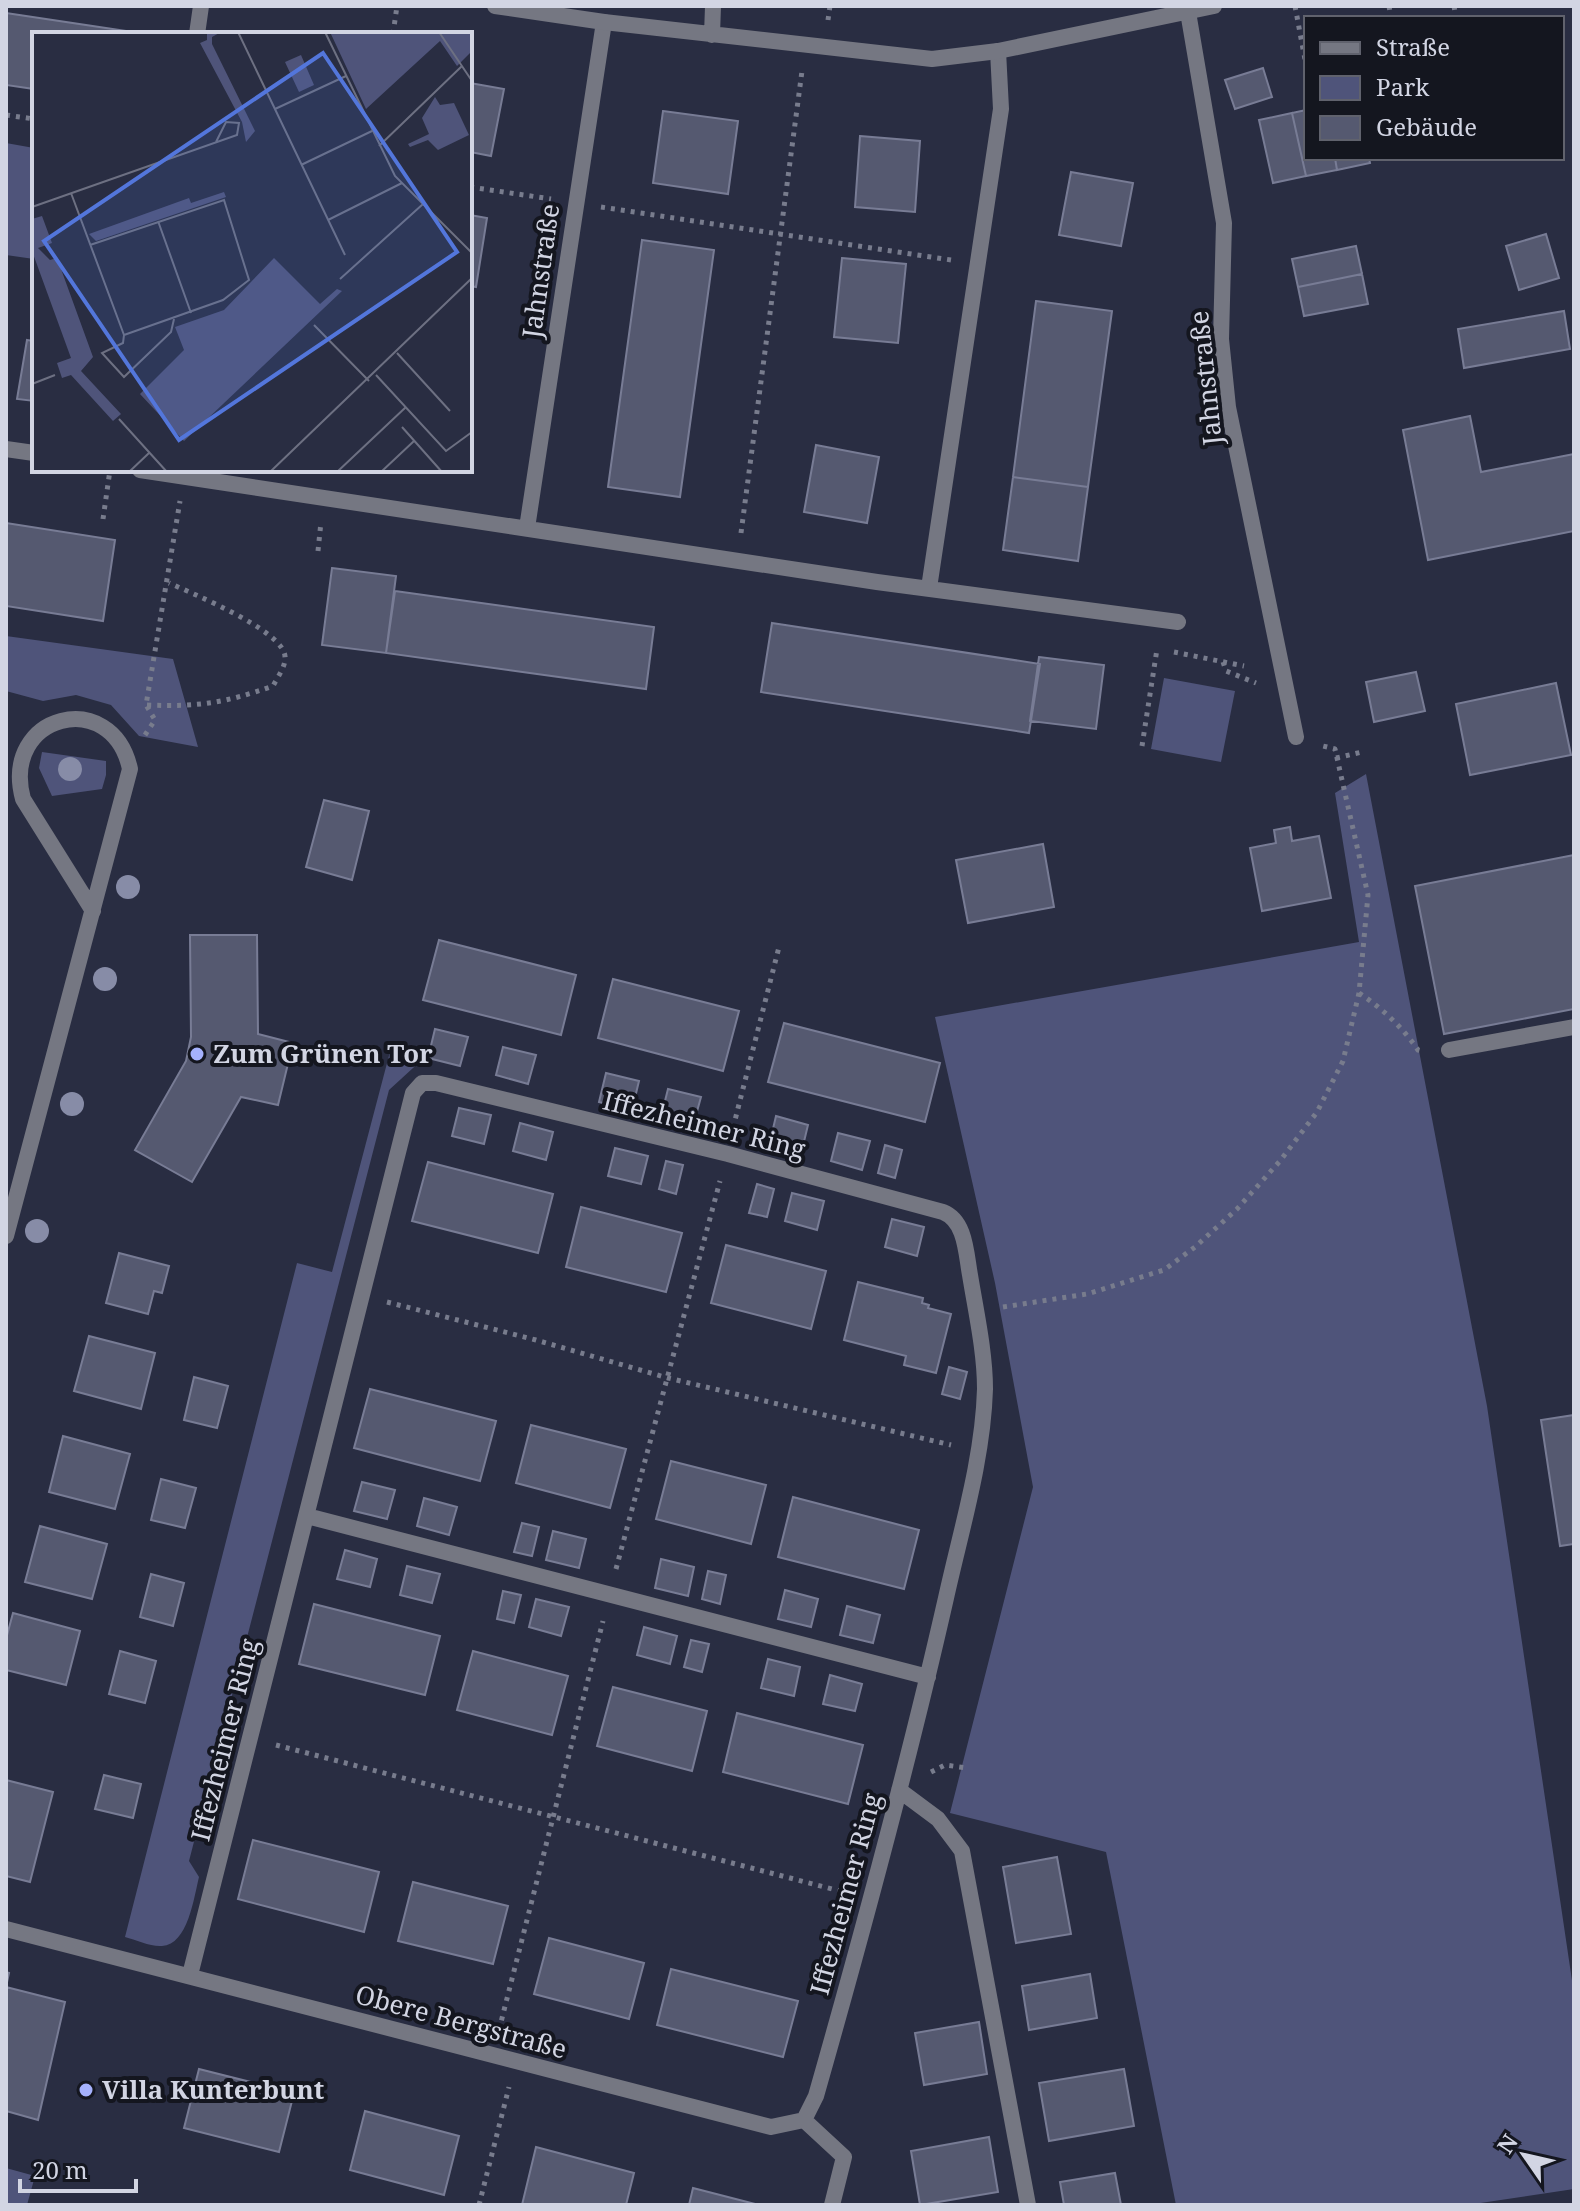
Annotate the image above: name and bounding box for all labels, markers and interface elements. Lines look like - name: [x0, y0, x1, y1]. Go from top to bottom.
- legend: [1304, 16, 1564, 160]
- text: Straße: [1376, 30, 1450, 63]
- inset map: [32, 32, 472, 472]
- text: Park: [1376, 70, 1430, 103]
- text: Gebäude: [1376, 110, 1477, 143]
- street label: Jahnstraße: [513, 201, 567, 341]
- street label: Jahnstraße: [1180, 309, 1230, 448]
- place label: Zum Grünen Tor: [213, 1035, 433, 1071]
- marker: Zum Grünen Tor: [188, 1045, 206, 1063]
- street label: Iffezheimer Ring: [599, 1081, 809, 1167]
- street label: Iffezheimer Ring: [181, 1635, 267, 1845]
- street label: Iffezheimer Ring: [801, 1789, 889, 1999]
- street label: Obere Bergstraße: [352, 1976, 571, 2067]
- place label: Villa Kunterbunt: [102, 2071, 325, 2107]
- marker: Villa Kunterbunt: [77, 2081, 95, 2099]
- north arrow: [1484, 2115, 1564, 2195]
- text: N: [1489, 2128, 1524, 2159]
- scale bar: [20, 2143, 136, 2193]
- text: 20 m: [32, 2153, 88, 2186]

